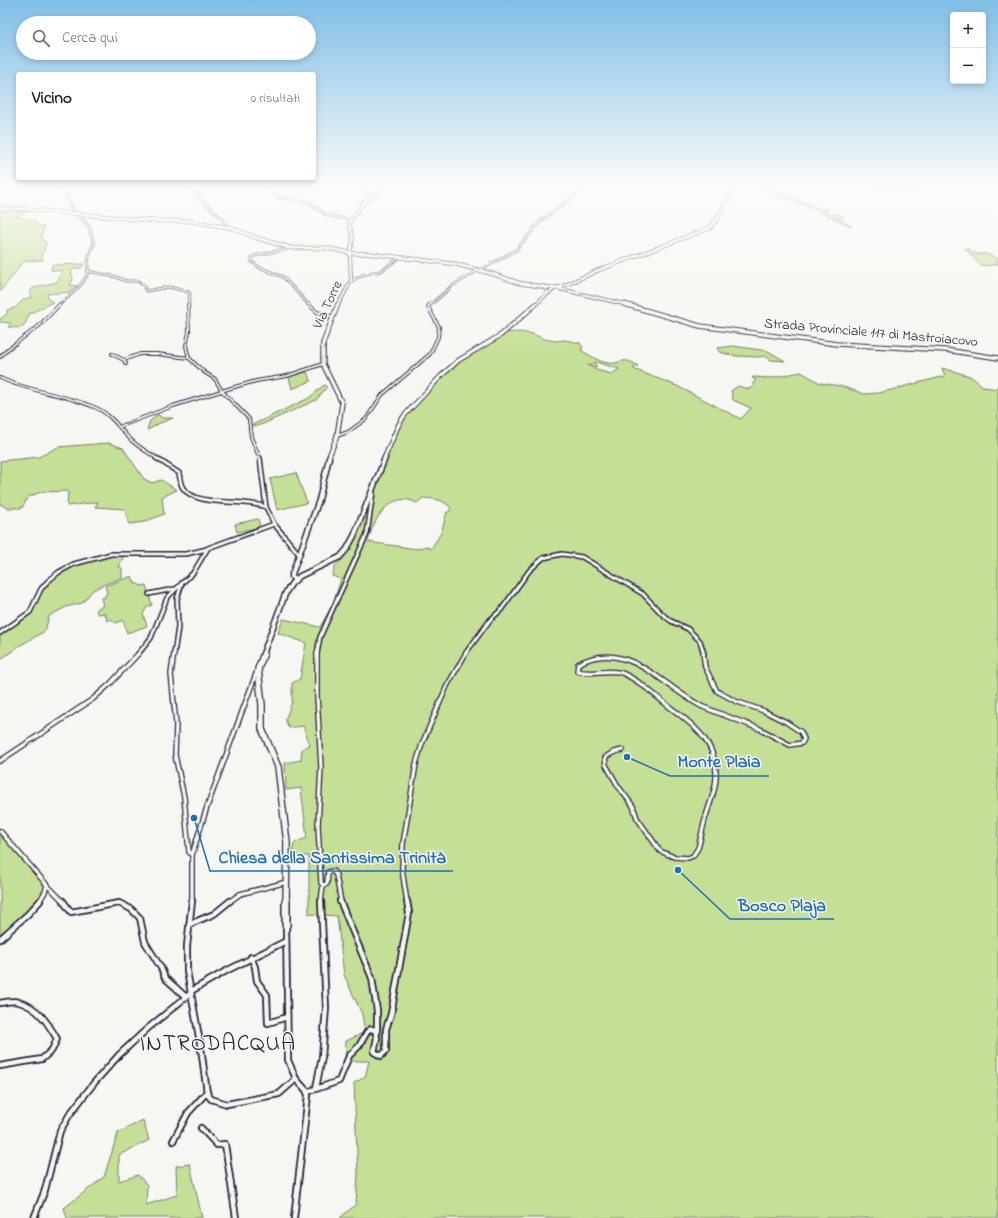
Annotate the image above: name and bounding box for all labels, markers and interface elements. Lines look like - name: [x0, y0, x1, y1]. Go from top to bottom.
- map controls: [950, 12, 986, 84]
- button: +: [950, 12, 986, 48]
- search box: [16, 16, 316, 60]
- icon: search: [30, 27, 52, 49]
- text: Cerca qui: [62, 27, 118, 49]
- button: −: [950, 48, 986, 84]
- text: Vicino: [32, 86, 72, 111]
- text: 0 risultati: [250, 89, 300, 108]
- street label: Via Torre: [307, 277, 349, 333]
- street label: Strada Provinciale 117 di Mastroiacovo: [763, 313, 979, 353]
- callout: Monte Plaia: [670, 746, 769, 776]
- text: Monte Plaia: [678, 750, 761, 776]
- callout: Chiesa della Santissima Trinità: [210, 841, 453, 871]
- text: Chiesa della Santissima Trinità: [218, 846, 446, 872]
- callout: Bosco Plaja: [730, 889, 834, 919]
- text: Bosco Plaja: [737, 894, 826, 920]
- district label: INTRODACQUA: [140, 1028, 296, 1061]

